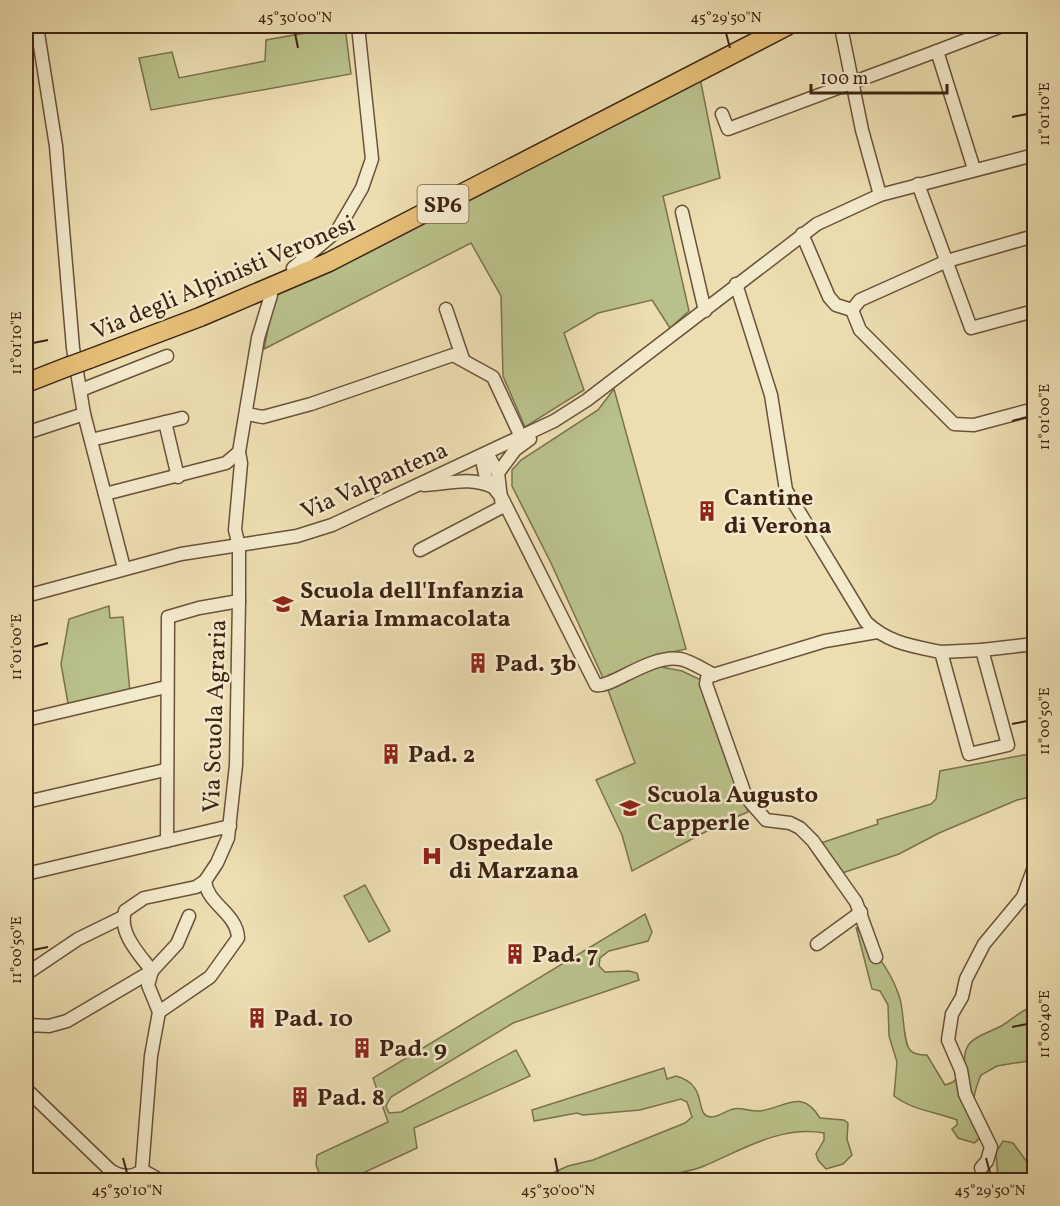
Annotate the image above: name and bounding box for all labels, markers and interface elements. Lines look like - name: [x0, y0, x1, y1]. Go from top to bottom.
- text: 45°30'00"N: [258, 8, 332, 29]
- text: 45°29'50"N: [690, 8, 762, 29]
- scale bar: [811, 57, 948, 95]
- text: 100 m: [820, 67, 869, 92]
- text: 11°01'10"E: [1035, 82, 1056, 146]
- road number: SP6: [418, 185, 468, 223]
- street label: Via degli Alpinisti Veronesi: [87, 208, 361, 350]
- text: 11°01'10"E: [7, 311, 28, 375]
- text: 11°01'00"E: [1035, 384, 1056, 450]
- street label: Via Valpantena: [296, 434, 454, 529]
- place label: Cantine di Verona: [724, 482, 832, 544]
- building icon: Cantine di Verona: [695, 499, 719, 523]
- place label: Scuola dell'Infanzia Maria Immacolata: [300, 575, 524, 637]
- school or university icon: Scuola dell'Infanzia Maria Immacolata: [271, 592, 295, 616]
- text: 11°01'00"E: [7, 614, 28, 680]
- street label: Via Scuola Agraria: [196, 619, 236, 813]
- place label: Pad. 3b: [495, 648, 576, 682]
- building icon: Pad. 3b: [466, 651, 490, 675]
- text: 11°00'50"E: [1035, 687, 1056, 755]
- place label: Pad. 2: [408, 739, 475, 773]
- building icon: Pad. 2: [379, 742, 403, 766]
- place label: Scuola Augusto Capperle: [647, 779, 818, 841]
- school or university icon: Scuola Augusto Capperle: [618, 796, 642, 820]
- place label: Ospedale di Marzana: [449, 827, 579, 889]
- hospital icon: Ospedale di Marzana: [420, 844, 444, 868]
- text: 11°00'50"E: [7, 916, 28, 984]
- place label: Pad. 7: [532, 939, 598, 973]
- building icon: Pad. 7: [503, 942, 527, 966]
- text: 11°00'40"E: [1035, 990, 1056, 1058]
- place label: Pad. 10: [274, 1003, 353, 1037]
- building icon: Pad. 10: [245, 1006, 269, 1030]
- place label: Pad. 9: [379, 1033, 447, 1067]
- building icon: Pad. 9: [350, 1036, 374, 1060]
- place label: Pad. 8: [317, 1082, 385, 1116]
- building icon: Pad. 8: [288, 1085, 312, 1109]
- text: 45°30'10"N: [91, 1181, 163, 1202]
- text: 45°30'00"N: [521, 1181, 595, 1202]
- text: 45°29'50"N: [954, 1181, 1026, 1202]

